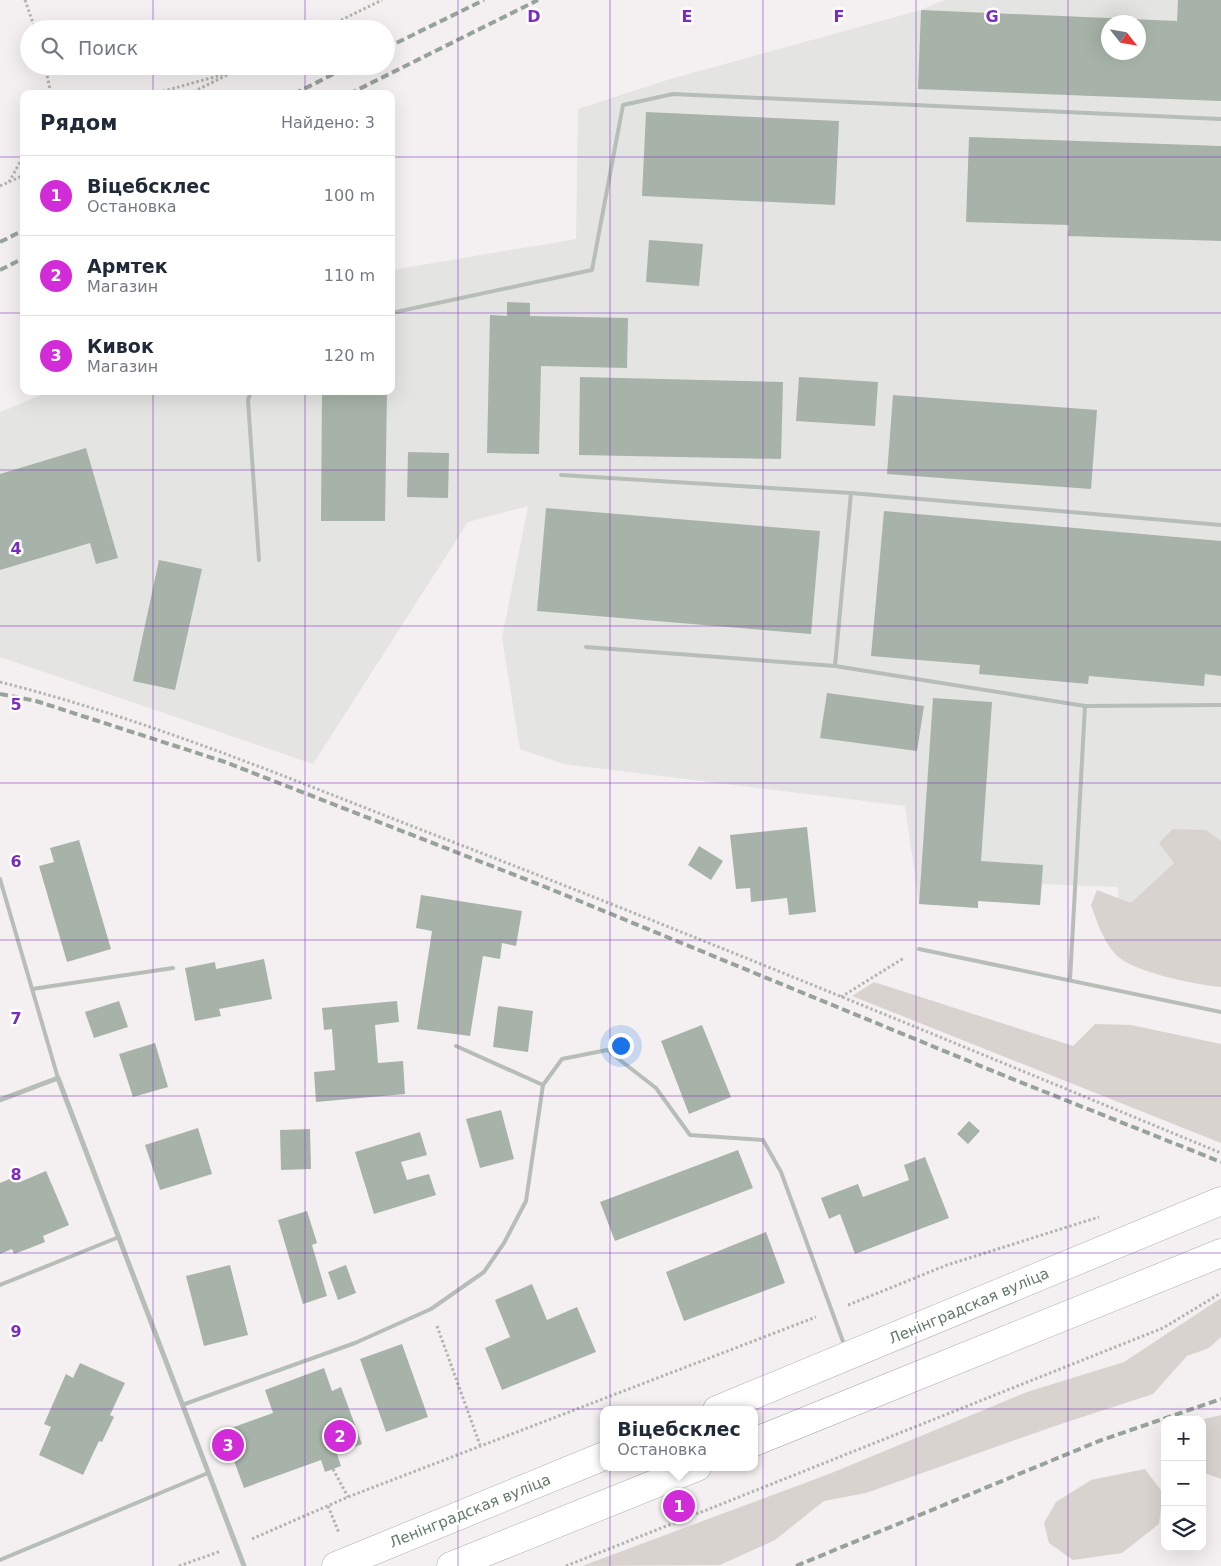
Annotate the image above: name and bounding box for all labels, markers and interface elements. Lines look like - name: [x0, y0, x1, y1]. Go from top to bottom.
- text: D: [527, 7, 541, 26]
- text: E: [682, 7, 692, 26]
- text: F: [834, 7, 844, 26]
- text: G: [985, 7, 999, 26]
- north arrow: [1101, 15, 1146, 60]
- search box: [20, 20, 395, 75]
- icon: search: [38, 34, 66, 62]
- text: Поиск: [78, 37, 138, 59]
- text: Рядом: [40, 111, 117, 135]
- text: Найдено: 3: [281, 113, 375, 132]
- text: Віцебсклес: [87, 175, 210, 197]
- text: 1: [50, 186, 62, 205]
- text: 100 m: [324, 186, 375, 205]
- text: Остановка: [87, 197, 177, 216]
- text: Армтек: [87, 255, 168, 277]
- text: 2: [50, 266, 62, 285]
- text: 110 m: [324, 266, 375, 285]
- text: Магазин: [87, 277, 158, 296]
- text: Кивок: [87, 335, 154, 357]
- text: 3: [50, 346, 62, 365]
- text: 120 m: [324, 346, 375, 365]
- text: Магазин: [87, 357, 158, 376]
- text: 4: [10, 539, 22, 558]
- text: 5: [10, 695, 22, 714]
- text: 6: [10, 852, 22, 871]
- text: 7: [10, 1009, 22, 1028]
- your location: [608, 1033, 634, 1059]
- text: 8: [10, 1165, 22, 1184]
- street label: Ленінградская вуліца: [886, 1264, 1052, 1348]
- text: 9: [10, 1322, 22, 1341]
- popup: [600, 1406, 758, 1471]
- map controls: [1161, 1416, 1206, 1551]
- button: +: [1161, 1416, 1206, 1461]
- pin: 2: [324, 1417, 356, 1455]
- text: Віцебсклес: [617, 1418, 741, 1440]
- pin: 3: [212, 1426, 244, 1464]
- text: Остановка: [617, 1440, 707, 1459]
- button: −: [1161, 1461, 1206, 1506]
- street label: Ленінградская вуліца: [387, 1470, 553, 1552]
- pin: 1: [663, 1487, 695, 1525]
- button: layers: [1161, 1506, 1206, 1551]

